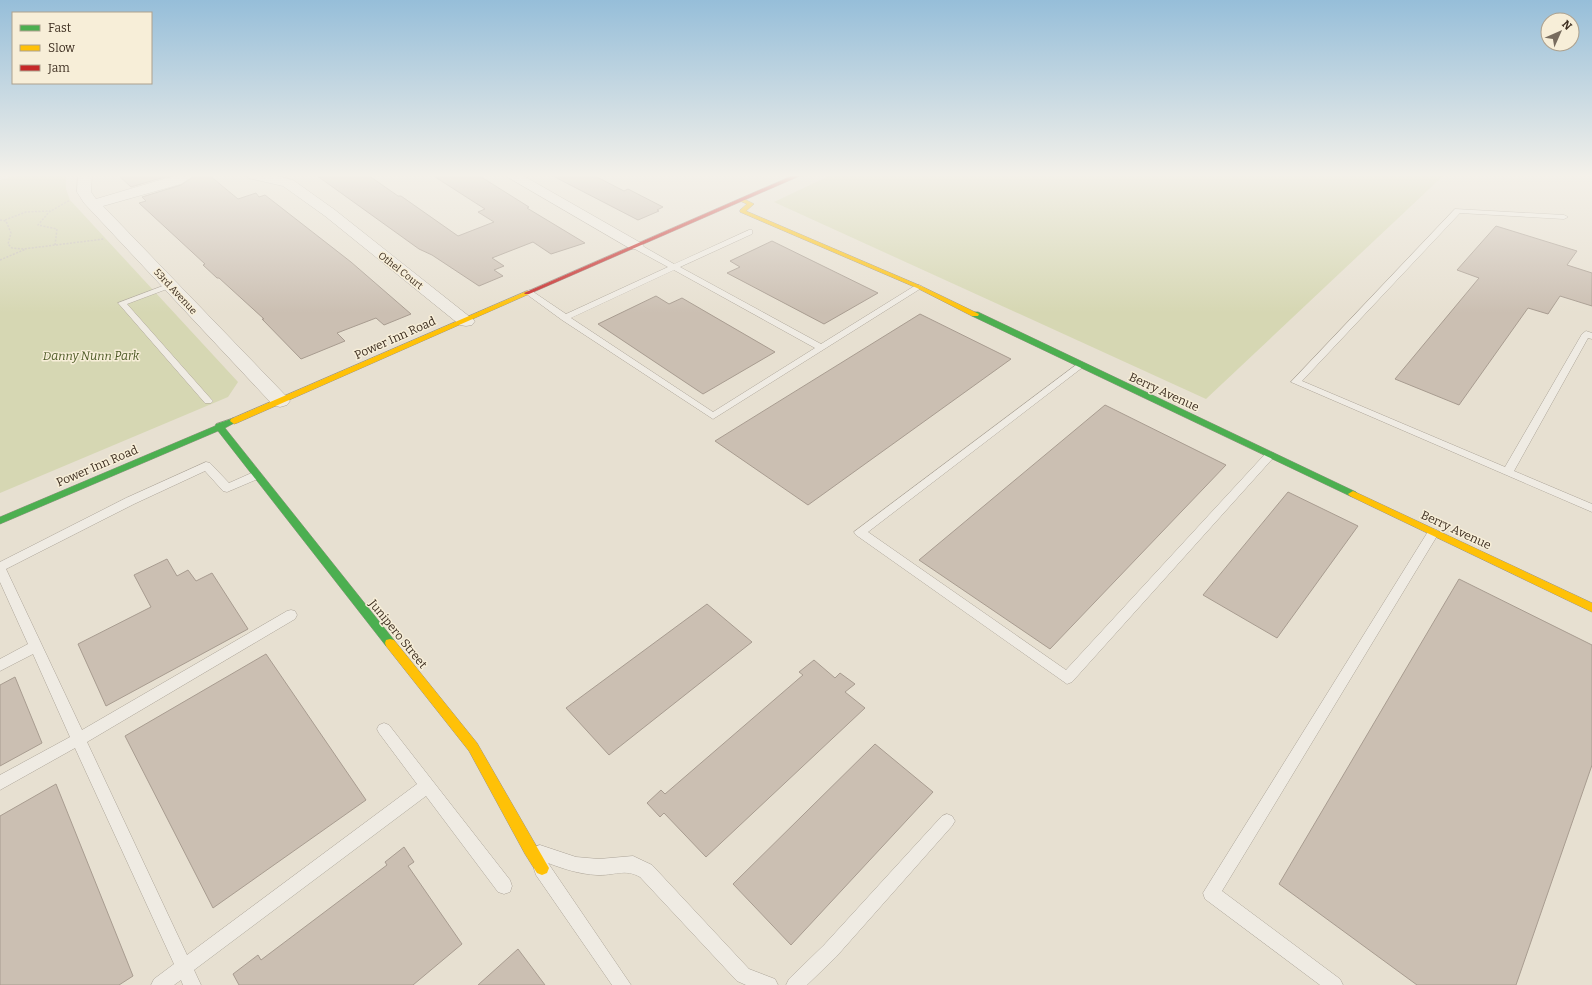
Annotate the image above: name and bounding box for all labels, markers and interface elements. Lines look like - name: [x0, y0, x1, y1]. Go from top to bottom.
- legend: [12, 12, 152, 84]
- north arrow: [1540, 12, 1580, 52]
- text: N: [1559, 18, 1575, 33]
- text: Fast: [48, 21, 72, 35]
- text: Slow: [48, 41, 75, 55]
- text: Jam: [47, 61, 70, 75]
- street label: Othel Court: [376, 250, 426, 292]
- street label: 53rd Avenue: [151, 266, 199, 317]
- street label: Power Inn Road: [352, 314, 438, 362]
- park label: Danny Nunn Park: [43, 349, 140, 363]
- street label: Berry Avenue: [1127, 370, 1201, 414]
- street label: Power Inn Road: [54, 443, 140, 489]
- street label: Berry Avenue: [1419, 508, 1493, 552]
- street label: Junipero Street: [365, 596, 430, 672]

